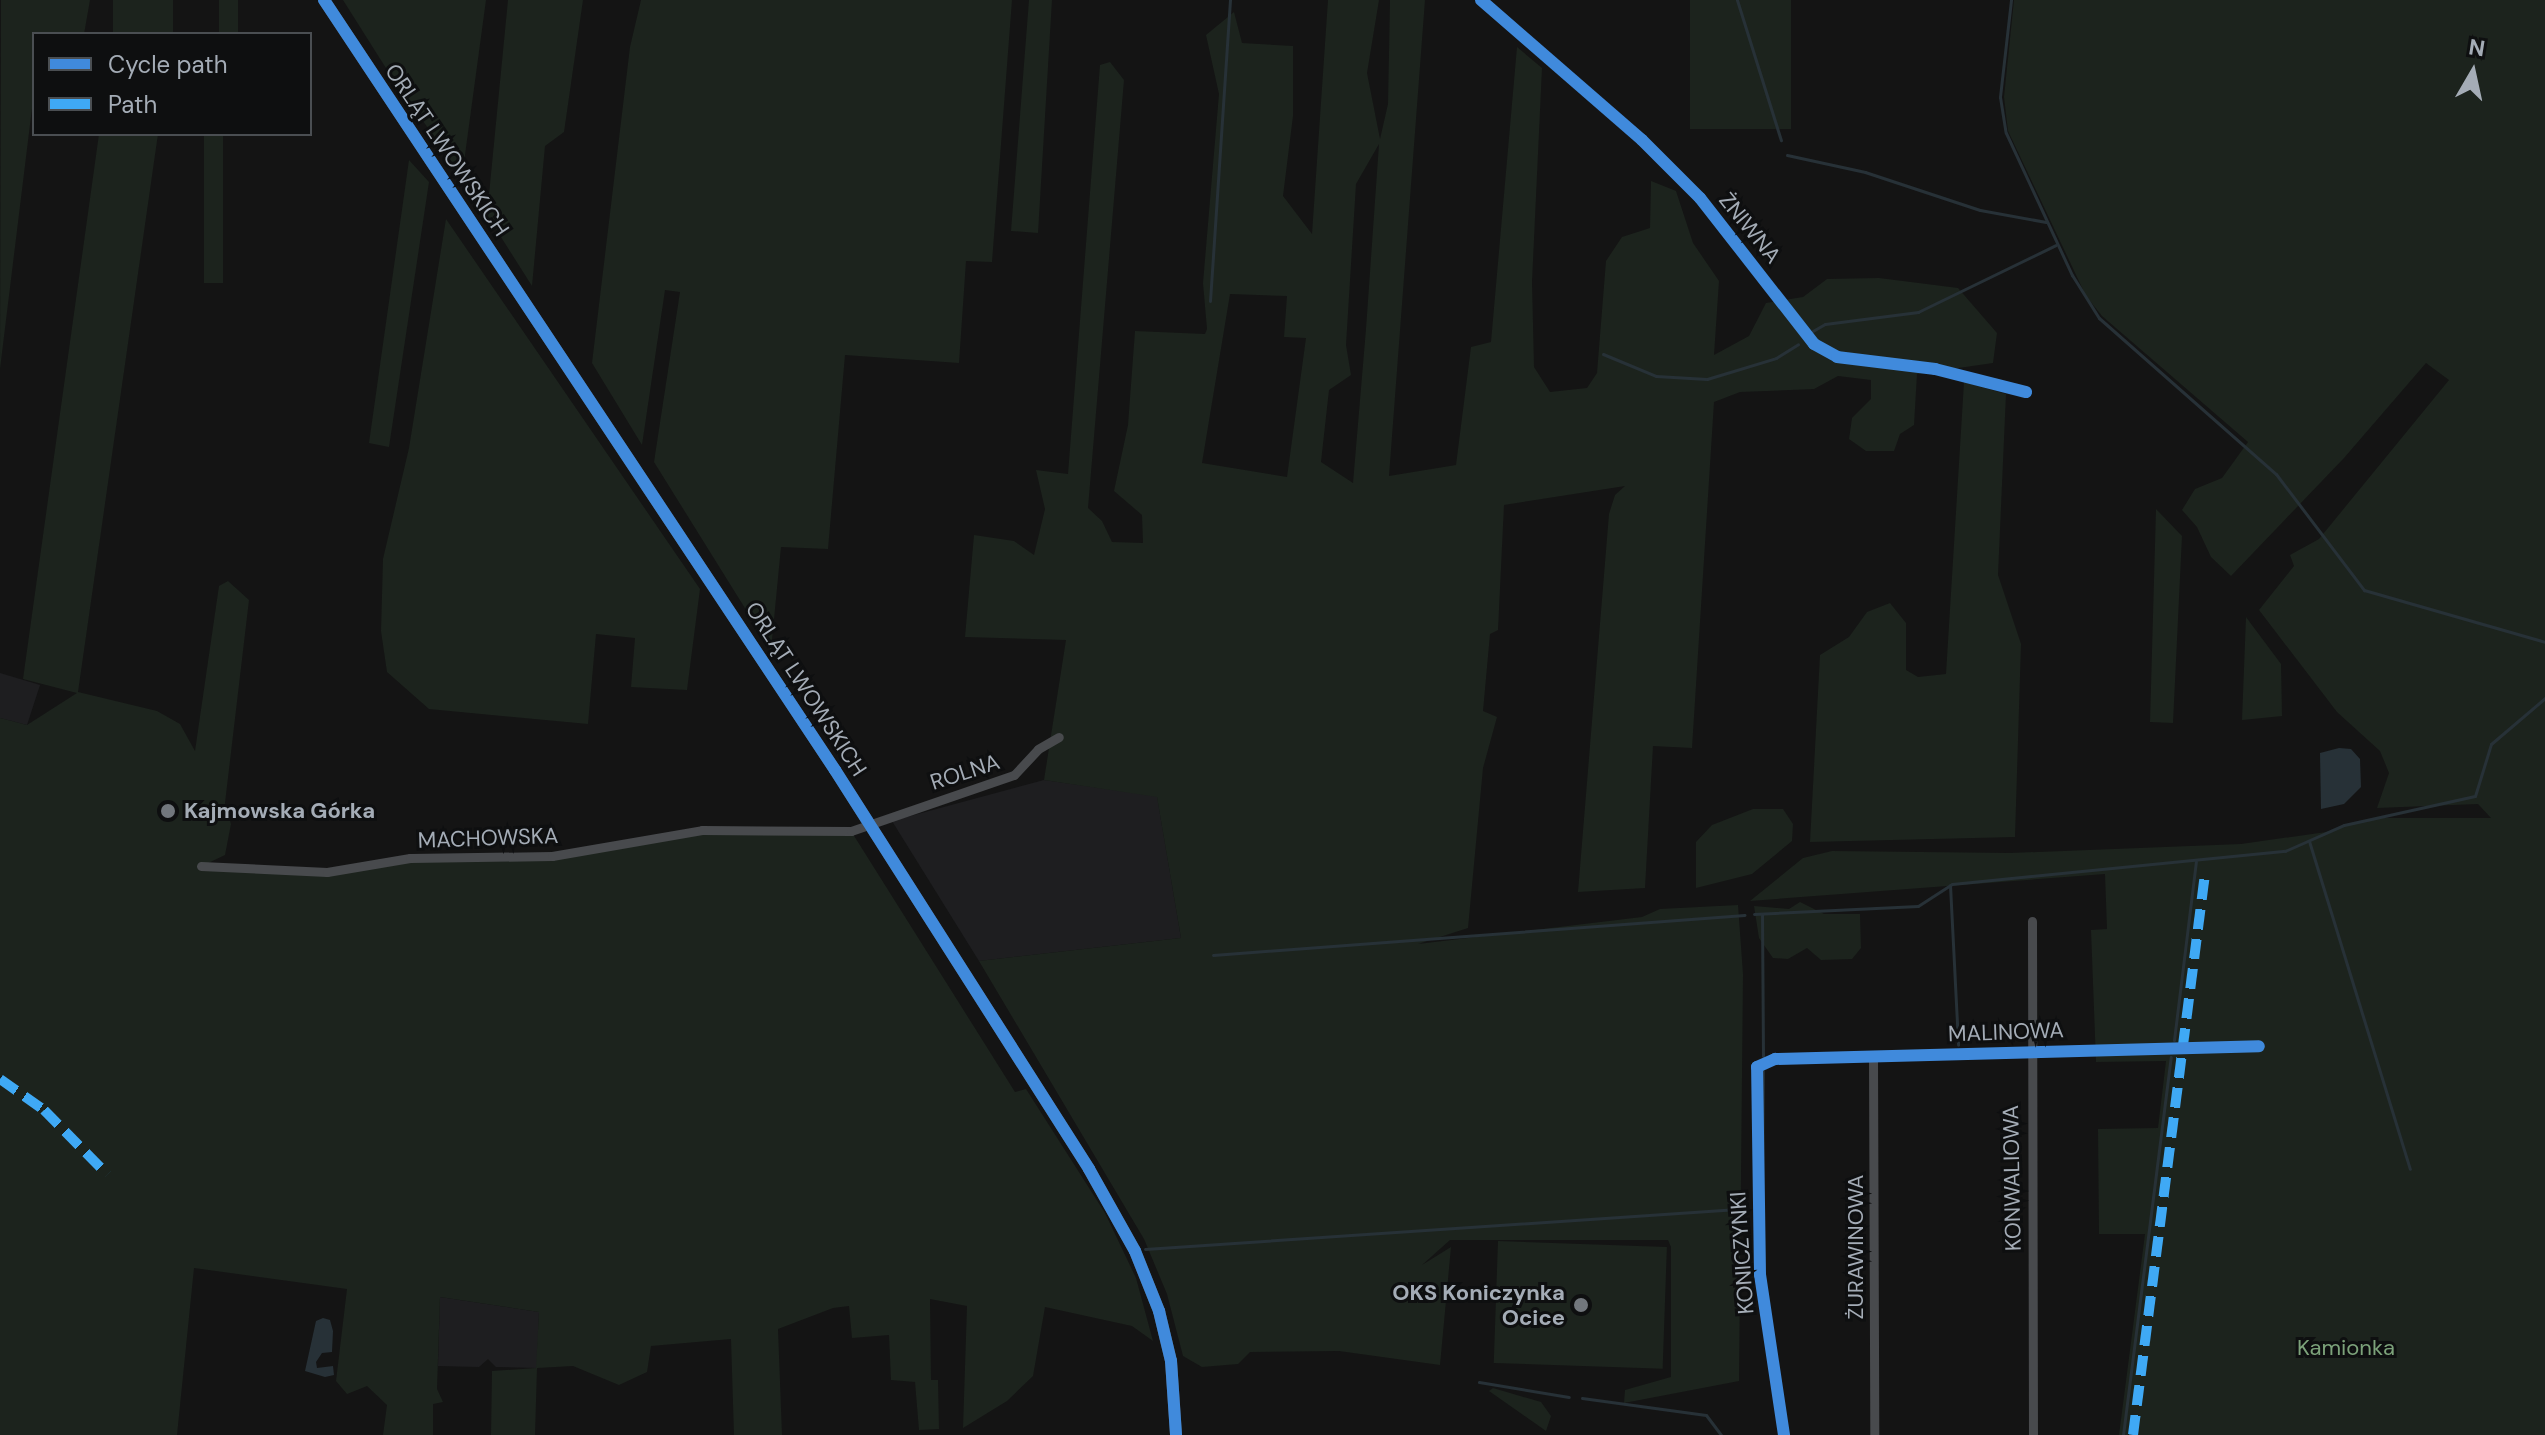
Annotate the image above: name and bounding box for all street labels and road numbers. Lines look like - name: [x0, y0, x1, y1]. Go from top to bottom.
- street label: ORLĄT LWOWSKICH: [379, 59, 515, 241]
- street label: ŻNIWNA: [1714, 187, 1786, 269]
- street label: ORLĄT LWOWSKICH: [740, 597, 872, 781]
- street label: ROLNA: [927, 748, 1003, 796]
- street label: MACHOWSKA: [417, 822, 559, 854]
- street label: MALINOWA: [1948, 1017, 2064, 1047]
- street label: KONWALIOWA: [1998, 1105, 2026, 1251]
- street label: ŻURAWINOWA: [1843, 1175, 1869, 1319]
- street label: KONICZYNKI: [1725, 1191, 1759, 1315]

